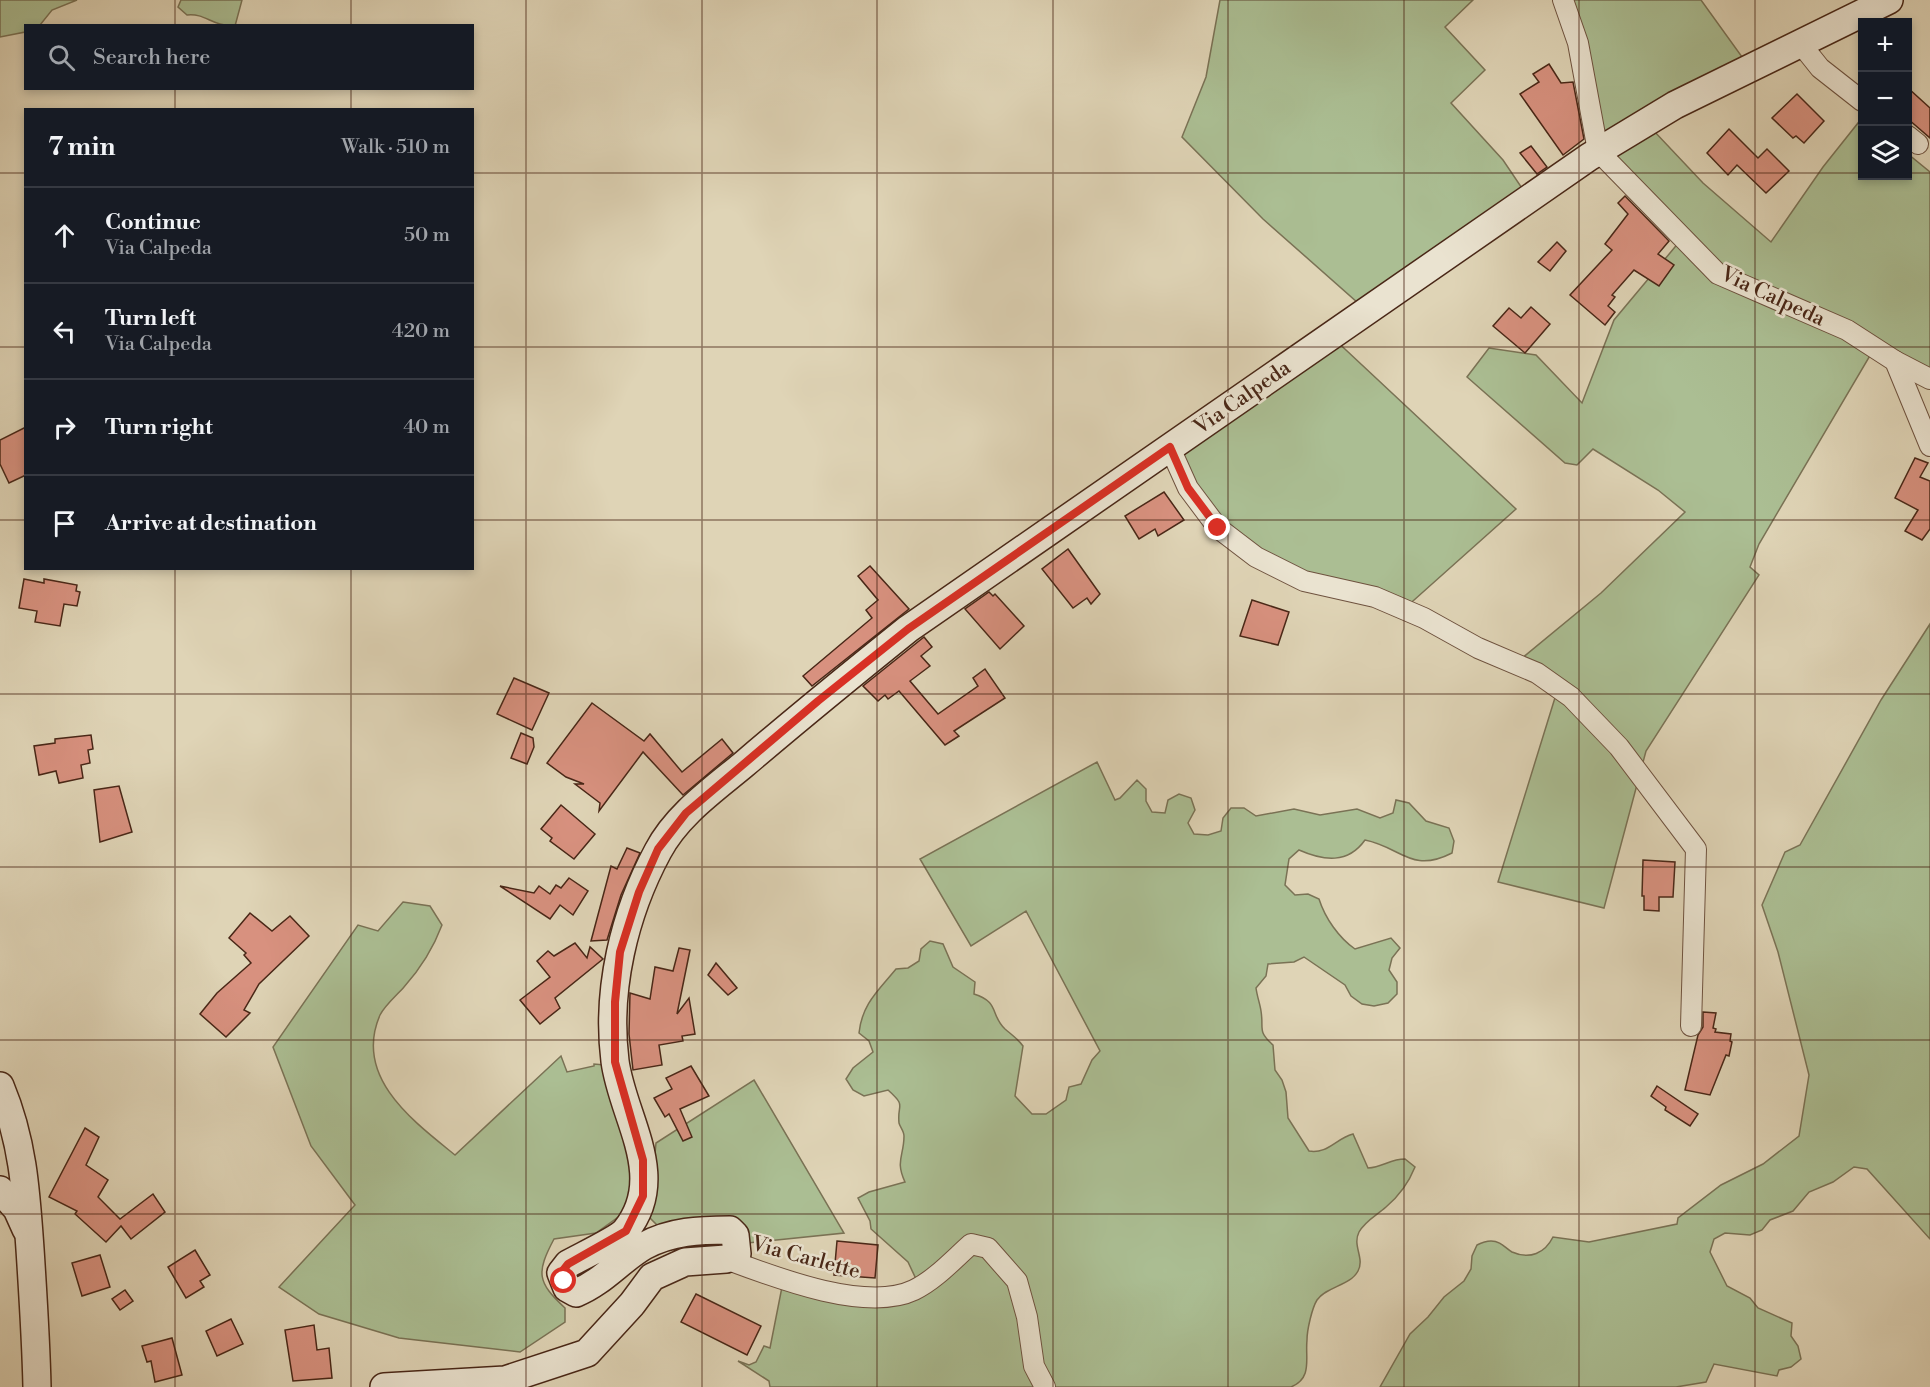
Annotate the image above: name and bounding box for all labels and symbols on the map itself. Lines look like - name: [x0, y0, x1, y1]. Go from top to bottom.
- street label: Via Calpeda: [1715, 261, 1829, 333]
- street label: Via Calpeda: [1188, 355, 1296, 441]
- route end: [1204, 514, 1230, 540]
- street label: Via Carlette: [747, 1231, 863, 1285]
- route start: [550, 1267, 576, 1293]

